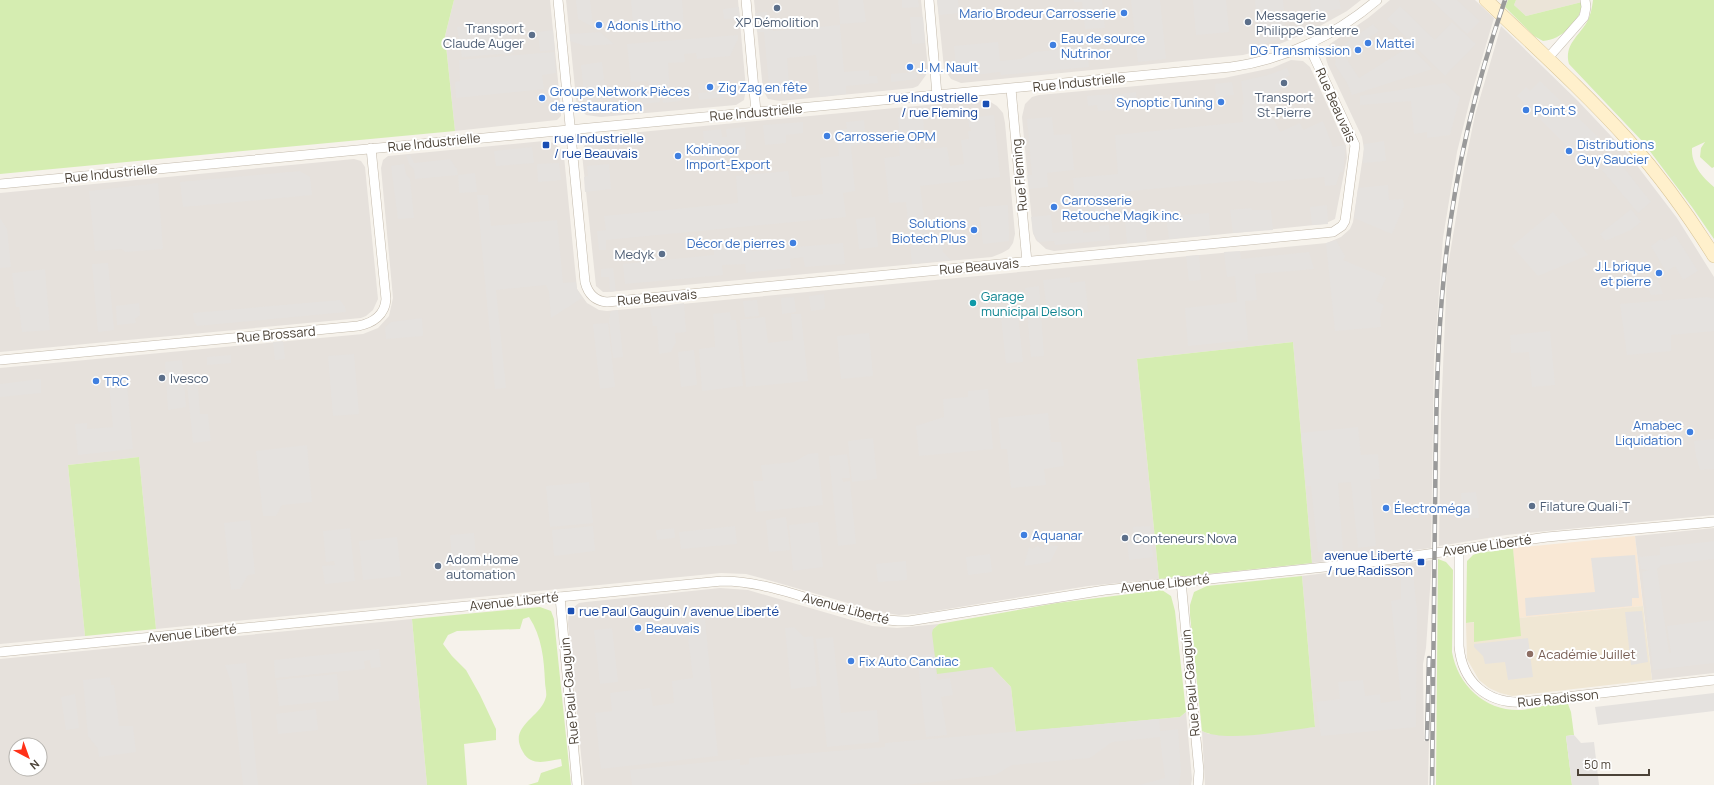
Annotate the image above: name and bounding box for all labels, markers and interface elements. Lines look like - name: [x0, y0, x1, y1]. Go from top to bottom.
- marker: XP Démolition: [772, 3, 782, 13]
- place label: Mario Brodeur Carrosserie: [959, 4, 1116, 22]
- place label: Messagerie Philippe Santerre: [1256, 6, 1359, 39]
- marker: Mario Brodeur Carrosserie: [1119, 8, 1129, 18]
- place label: XP Démolition: [736, 13, 818, 31]
- place label: Adonis Litho: [607, 16, 681, 34]
- marker: Messagerie Philippe Santerre: [1243, 17, 1253, 27]
- place label: Transport Claude Auger: [443, 19, 524, 52]
- marker: Adonis Litho: [594, 20, 604, 30]
- place label: Eau de source Nutrinor: [1061, 29, 1146, 62]
- marker: Transport Claude Auger: [527, 30, 537, 40]
- place label: Mattei: [1376, 34, 1414, 52]
- marker: Mattei: [1363, 38, 1373, 48]
- marker: Eau de source Nutrinor: [1048, 40, 1058, 50]
- place label: DG Transmission: [1250, 41, 1350, 59]
- marker: DG Transmission: [1353, 45, 1363, 55]
- place label: J. M. Nault: [918, 58, 978, 76]
- marker: J. M. Nault: [905, 62, 915, 72]
- street label: Rue Beauvais: [1312, 65, 1361, 145]
- street label: Rue Industrielle: [1032, 68, 1127, 96]
- place label: Zig Zag en fête: [718, 78, 808, 96]
- marker: Transport St-Pierre: [1279, 78, 1289, 88]
- place label: Groupe Network Pièces de restauration: [550, 82, 690, 115]
- marker: Zig Zag en fête: [705, 82, 715, 92]
- place label: rue Industrielle / rue Fleming: [888, 88, 978, 121]
- place label: Transport St-Pierre: [1255, 88, 1313, 121]
- marker: Groupe Network Pièces de restauration: [537, 93, 547, 103]
- place label: Synoptic Tuning: [1116, 93, 1213, 111]
- marker: Synoptic Tuning: [1216, 97, 1226, 107]
- street label: Rue Industrielle: [709, 99, 804, 125]
- marker: rue Industrielle / rue Fleming: [981, 99, 991, 109]
- place label: Point S: [1534, 101, 1576, 119]
- marker: Point S: [1521, 105, 1531, 115]
- place label: Carrosserie OPM: [835, 127, 936, 145]
- street label: Rue Industrielle: [387, 128, 482, 156]
- place label: rue Industrielle / rue Beauvais: [554, 129, 644, 162]
- marker: Carrosserie OPM: [822, 131, 832, 141]
- place label: Distributions Guy Saucier: [1577, 135, 1655, 168]
- street label: Rue Fleming: [1007, 138, 1031, 212]
- marker: rue Industrielle / rue Beauvais: [541, 140, 551, 150]
- place label: Kohinoor Import-Export: [686, 140, 770, 173]
- marker: Distributions Guy Saucier: [1564, 146, 1574, 156]
- marker: Kohinoor Import-Export: [673, 151, 683, 161]
- street label: Rue Industrielle: [64, 159, 159, 187]
- place label: Carrosserie Retouche Magik inc.: [1062, 191, 1182, 224]
- marker: Carrosserie Retouche Magik inc.: [1049, 202, 1059, 212]
- place label: Solutions Biotech Plus: [892, 214, 966, 247]
- marker: Solutions Biotech Plus: [969, 225, 979, 235]
- place label: Décor de pierres: [687, 234, 785, 252]
- marker: Décor de pierres: [788, 238, 798, 248]
- place label: Medyk: [614, 245, 655, 263]
- marker: Medyk: [657, 249, 667, 259]
- street label: Rue Beauvais: [938, 254, 1020, 278]
- place label: J.L brique et pierre: [1595, 257, 1651, 290]
- marker: J.L brique et pierre: [1654, 268, 1664, 278]
- street label: Rue Beauvais: [616, 285, 698, 309]
- place label: Garage municipal Delson: [981, 287, 1083, 320]
- marker: Garage municipal Delson: [968, 298, 978, 308]
- street label: Rue Brossard: [236, 322, 316, 346]
- place label: Ivesco: [170, 369, 209, 387]
- place label: TRC: [104, 372, 129, 390]
- marker: Ivesco: [157, 373, 167, 383]
- marker: TRC: [91, 376, 101, 386]
- place label: Amabec Liquidation: [1615, 416, 1682, 449]
- marker: Amabec Liquidation: [1685, 427, 1695, 437]
- place label: Filature Quali-T: [1540, 497, 1630, 515]
- place label: Électroméga: [1394, 499, 1470, 517]
- marker: Filature Quali-T: [1527, 501, 1537, 511]
- marker: Électroméga: [1381, 503, 1391, 513]
- place label: Aquanar: [1032, 526, 1083, 544]
- place label: Conteneurs Nova: [1133, 529, 1237, 547]
- marker: Aquanar: [1019, 530, 1029, 540]
- street label: Avenue Liberté: [1441, 530, 1533, 560]
- marker: Conteneurs Nova: [1120, 533, 1130, 543]
- place label: avenue Liberté / rue Radisson: [1324, 546, 1413, 579]
- place label: Adom Home automation: [446, 550, 519, 583]
- marker: avenue Liberté / rue Radisson: [1416, 557, 1426, 567]
- marker: Adom Home automation: [433, 561, 443, 571]
- street label: Avenue Liberté: [1120, 569, 1211, 597]
- street label: Avenue Liberté: [469, 587, 560, 615]
- street label: Avenue Liberté: [800, 588, 892, 628]
- place label: rue Paul Gauguin / avenue Liberté: [579, 602, 779, 620]
- marker: rue Paul Gauguin / avenue Liberté: [566, 606, 576, 616]
- street label: Avenue Liberté: [147, 619, 238, 647]
- place label: Beauvais: [646, 619, 700, 637]
- marker: Beauvais: [633, 623, 643, 633]
- street label: Rue Paul-Gauguin: [1176, 629, 1204, 737]
- street label: Rue Paul-Gauguin: [555, 637, 583, 745]
- place label: Académie Juillet: [1538, 645, 1636, 663]
- marker: Académie Juillet: [1525, 649, 1535, 659]
- place label: Fix Auto Candiac: [859, 652, 959, 670]
- marker: Fix Auto Candiac: [846, 656, 856, 666]
- street label: Rue Radisson: [1517, 685, 1599, 711]
- north arrow: [8, 737, 48, 777]
- scale bar: [1578, 751, 1649, 777]
- text: 50 m: [1584, 756, 1611, 773]
- text: N: [27, 757, 43, 773]

